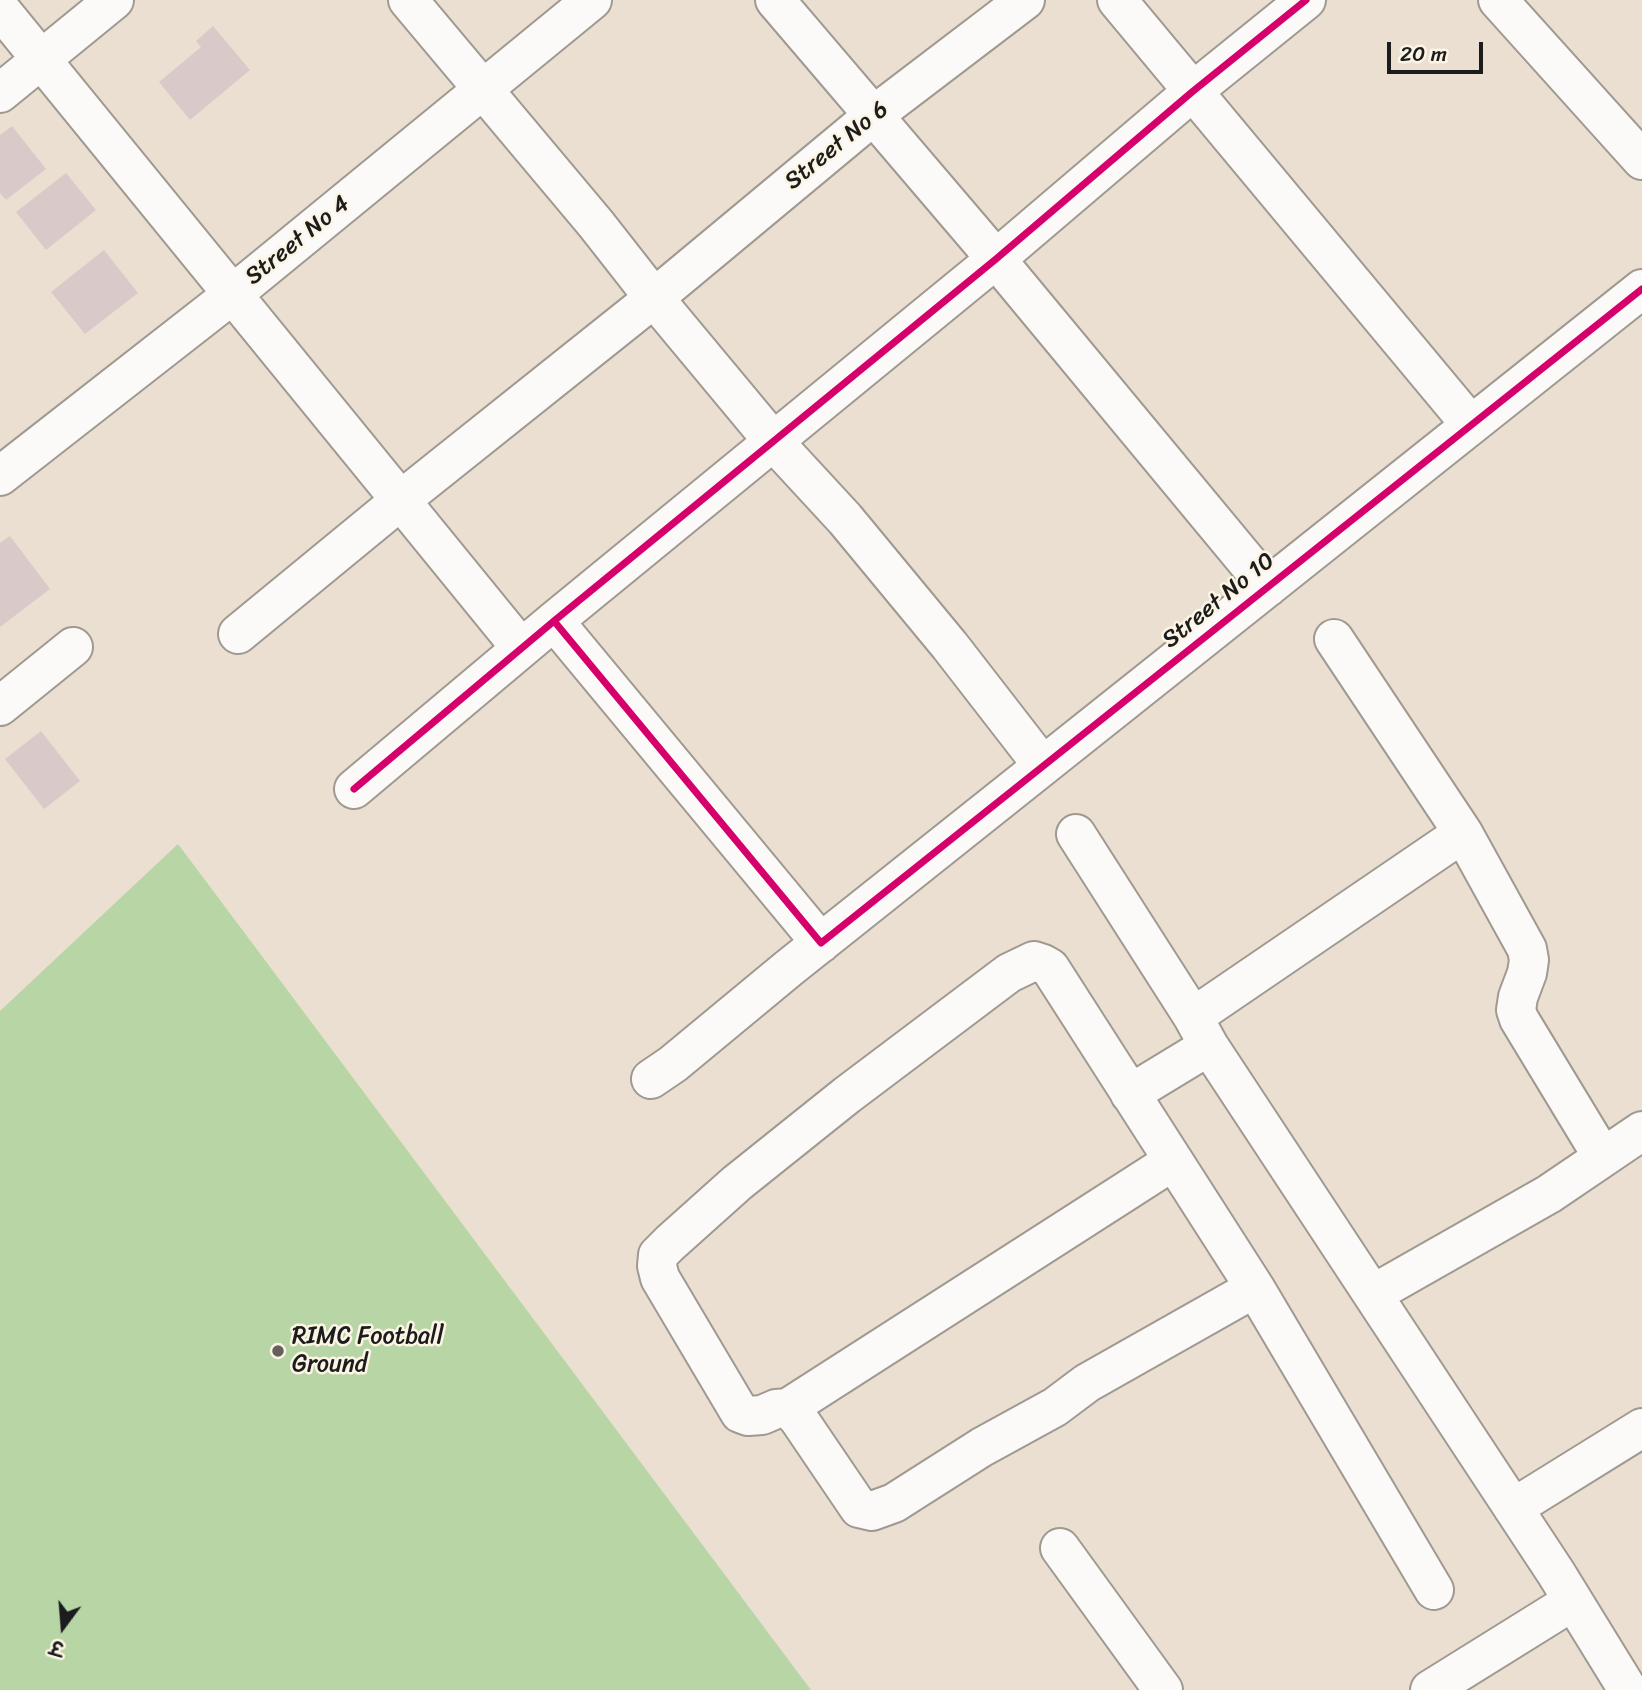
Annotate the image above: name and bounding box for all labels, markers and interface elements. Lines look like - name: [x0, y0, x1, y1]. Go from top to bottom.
- scale bar: [1390, 28, 1486, 72]
- text: 20 m: [1400, 35, 1447, 73]
- street label: Street No 6: [779, 96, 895, 196]
- street label: Street No 4: [240, 190, 356, 292]
- street label: Street No 10: [1157, 547, 1281, 655]
- place label: RIMC Football Ground: [292, 1323, 444, 1379]
- marker: RIMC Football Ground: [270, 1343, 286, 1359]
- north arrow: [28, 1592, 98, 1662]
- text: उ: [46, 1630, 68, 1665]

